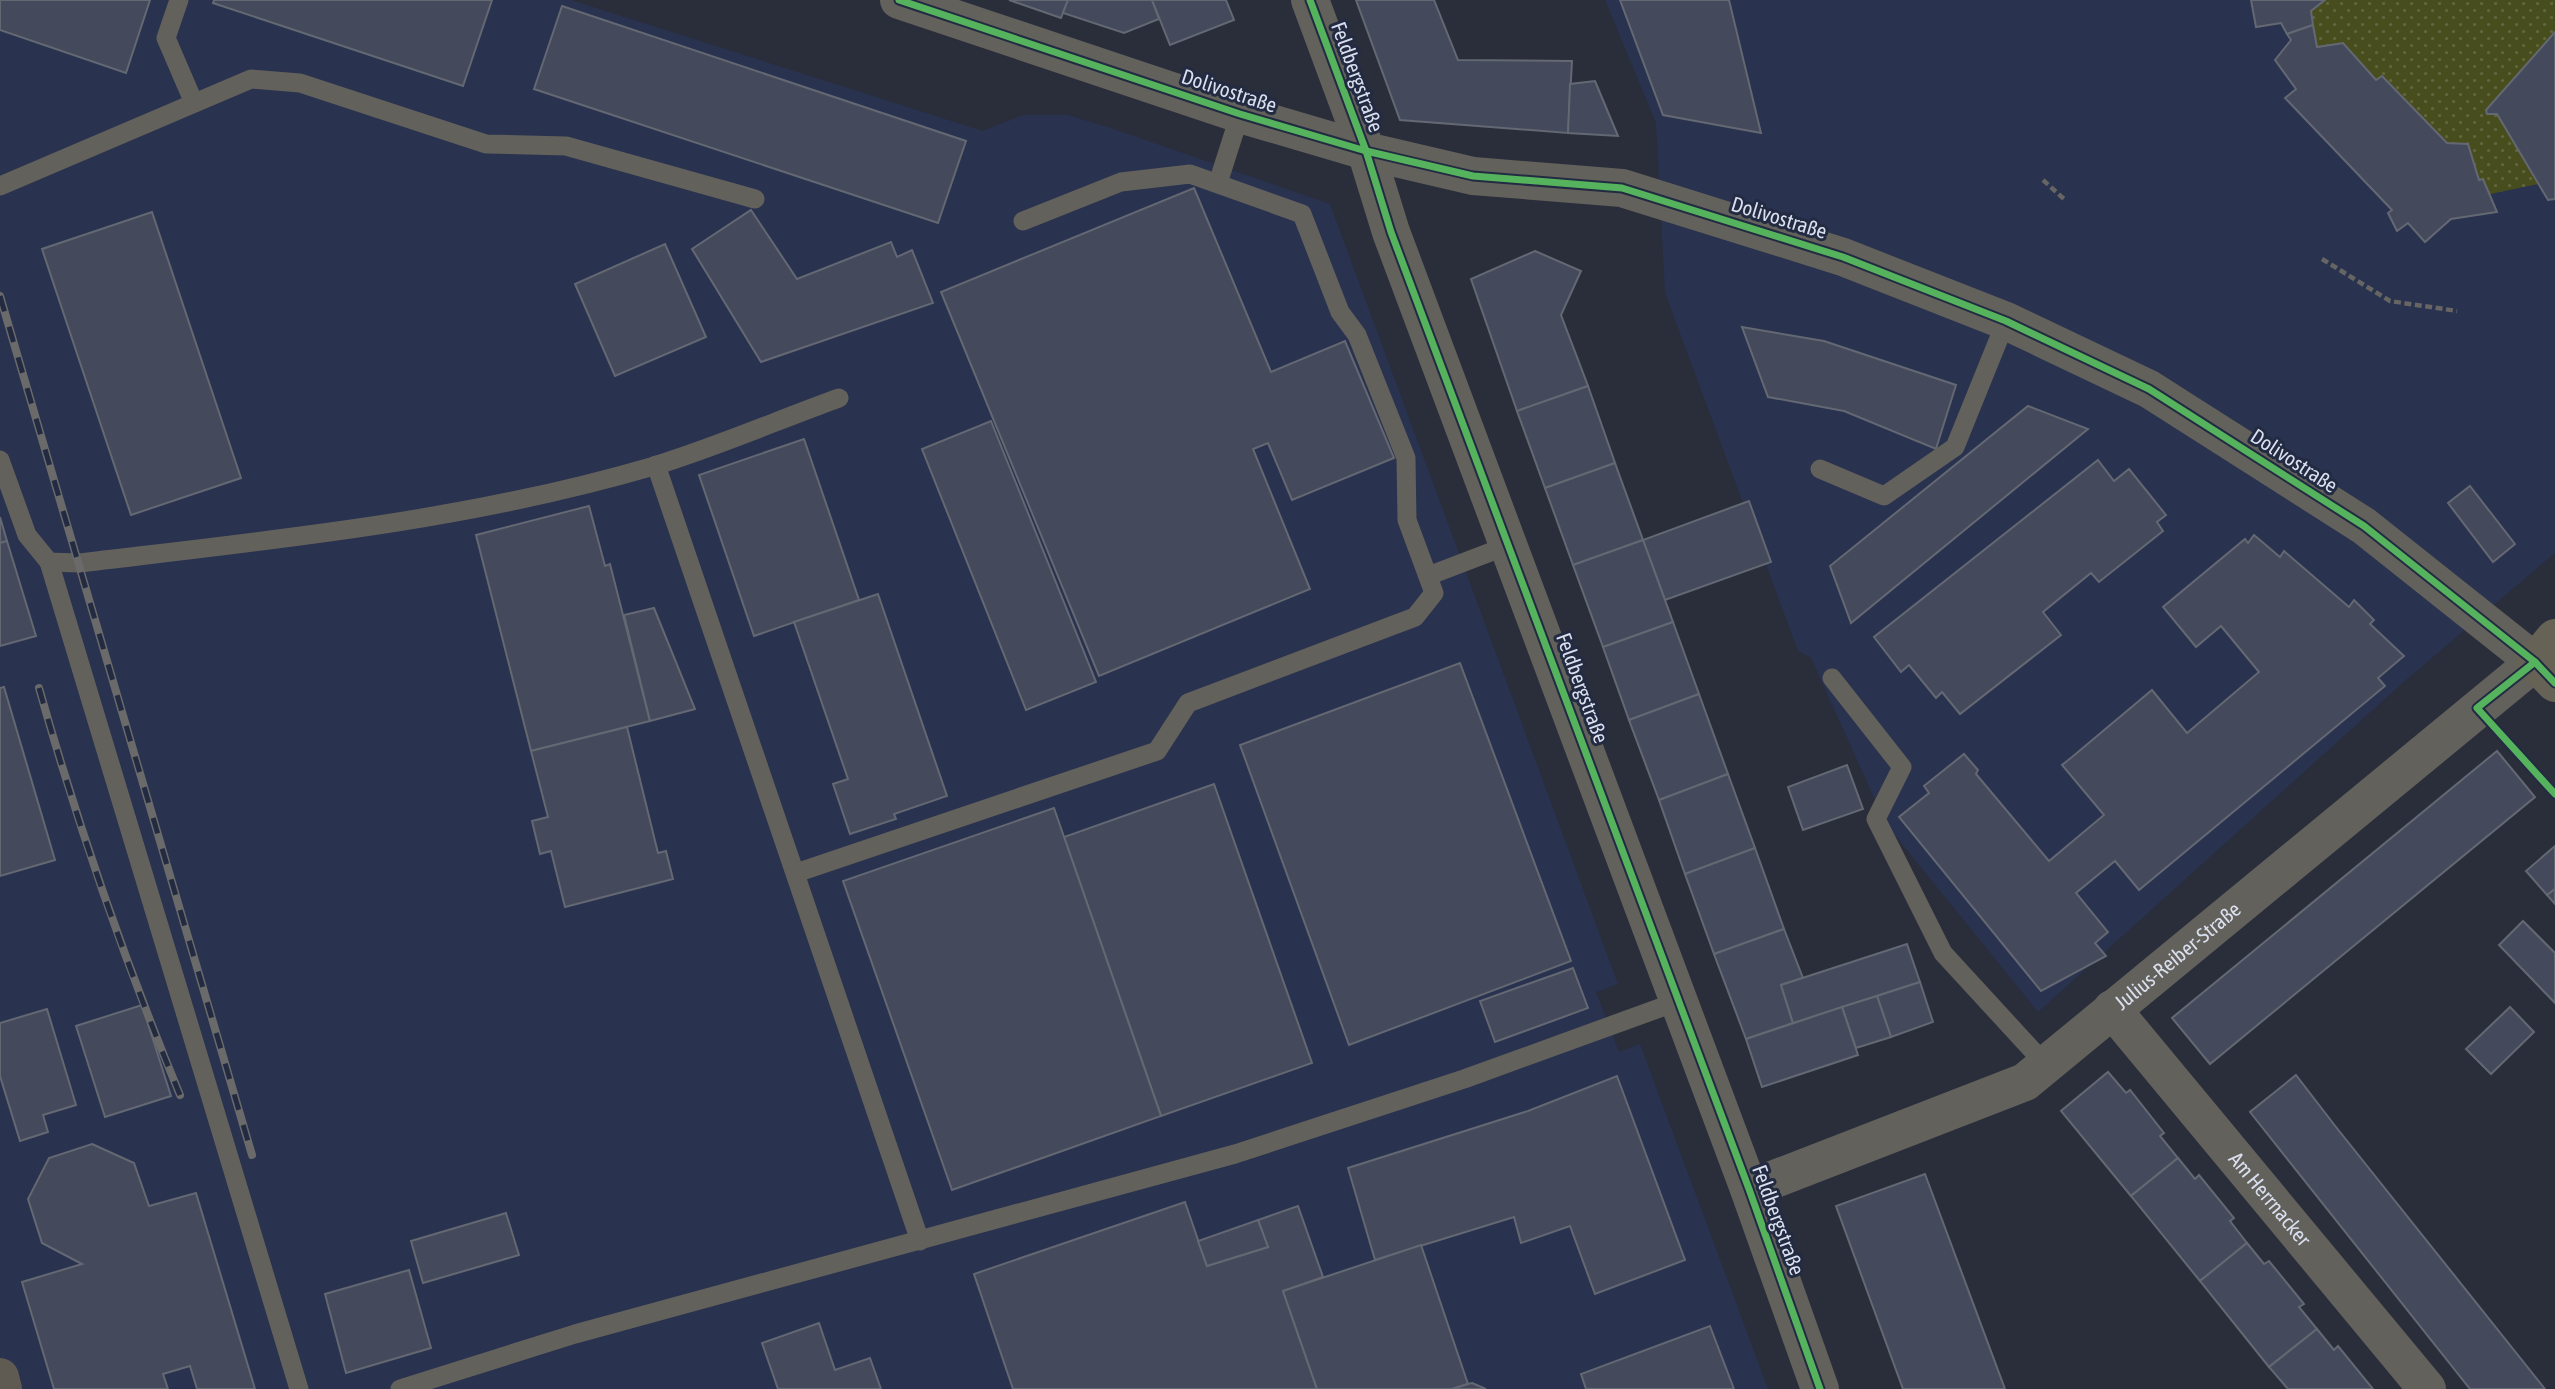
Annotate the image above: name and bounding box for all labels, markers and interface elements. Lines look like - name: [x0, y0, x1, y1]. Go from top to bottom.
- street label: Feldbergstraße: [1327, 18, 1389, 135]
- street label: Dolivostraße: [1179, 63, 1280, 117]
- street label: Dolivostraße: [1729, 191, 1830, 243]
- street label: Dolivostraße: [2247, 423, 2342, 497]
- street label: Feldbergstraße: [1552, 629, 1614, 746]
- street label: Julius-Reiber-Straße: [2109, 897, 2245, 1014]
- street label: Am Herrnacker: [2225, 1147, 2317, 1251]
- street label: Feldbergstraße: [1748, 1161, 1810, 1278]

